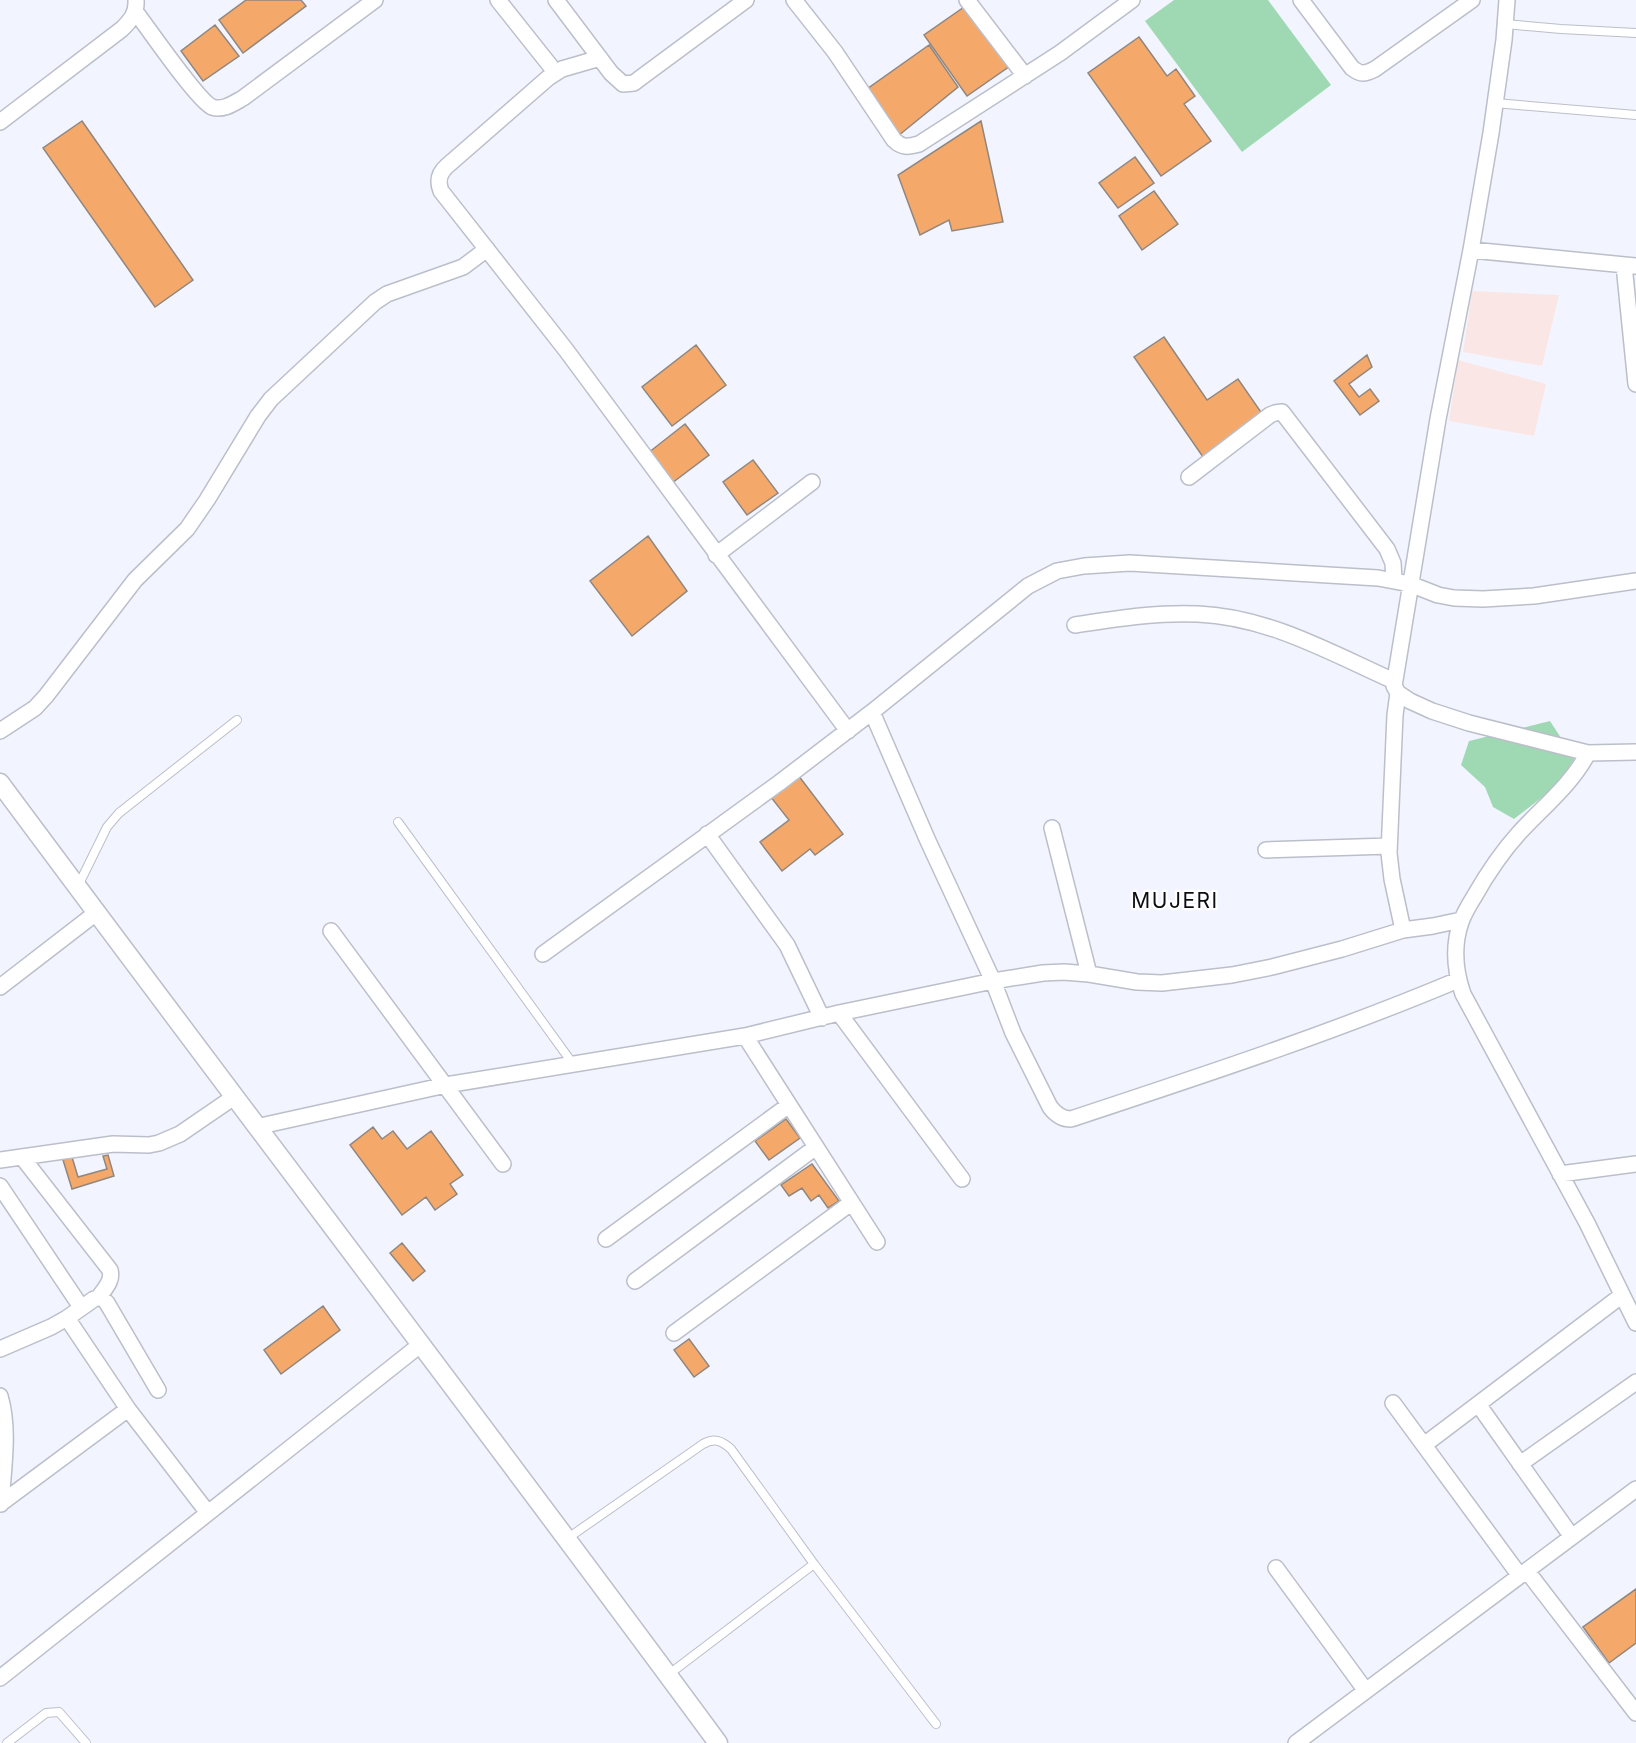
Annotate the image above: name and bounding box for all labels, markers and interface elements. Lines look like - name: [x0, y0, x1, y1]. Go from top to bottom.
- district label: MUJERI: [1131, 888, 1219, 913]

